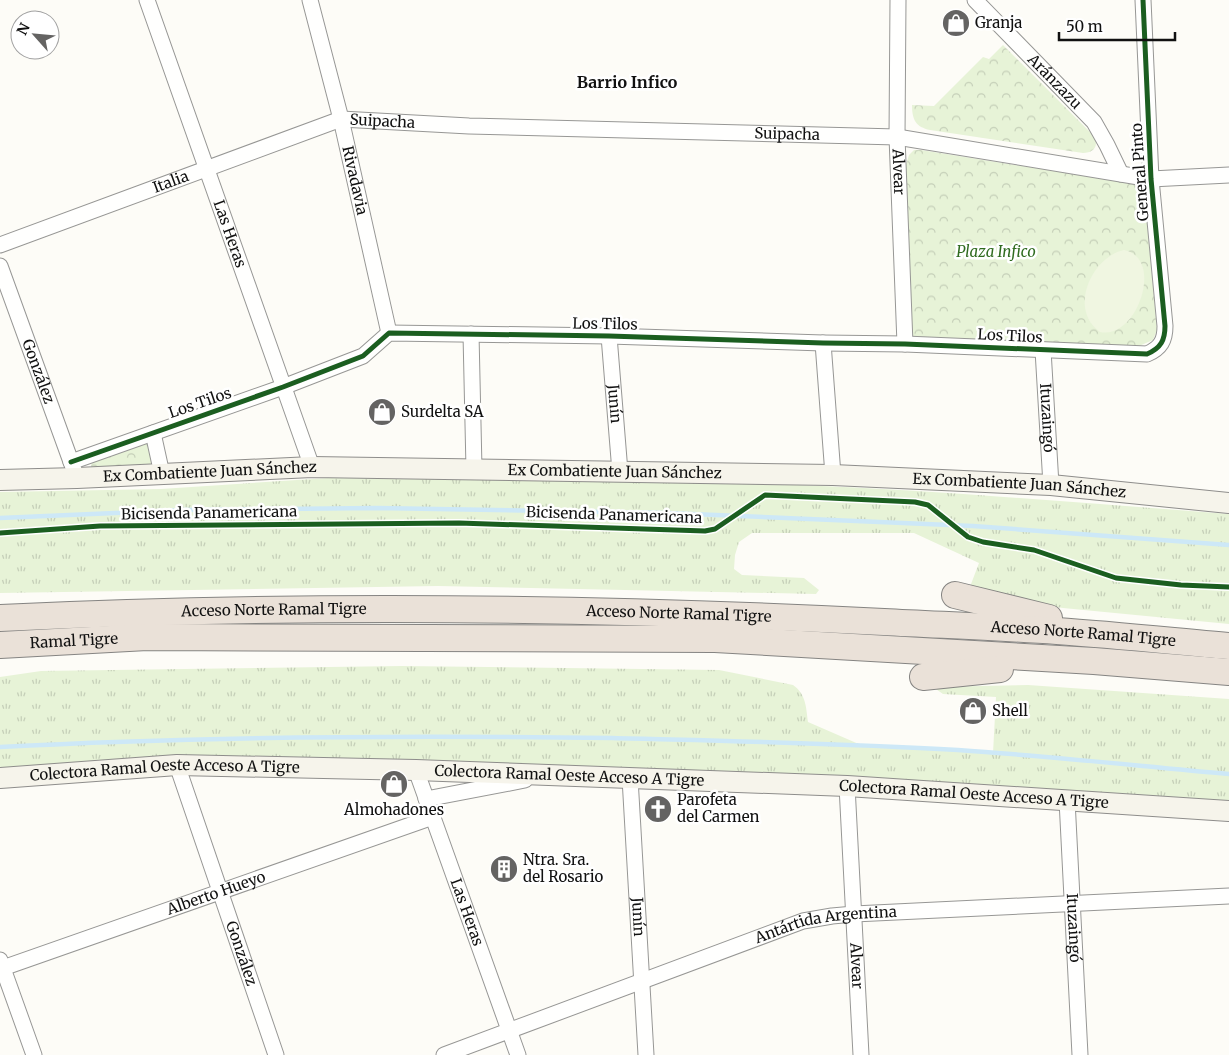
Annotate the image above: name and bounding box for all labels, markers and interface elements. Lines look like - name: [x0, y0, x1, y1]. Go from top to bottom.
- shop icon: Granja: [941, 8, 971, 38]
- north arrow: [10, 10, 60, 60]
- scale bar: [1059, 10, 1175, 42]
- place label: Granja: [975, 13, 1022, 32]
- text: 50 m: [1066, 17, 1103, 36]
- text: N: [13, 20, 34, 38]
- street label: Aránzazu: [1023, 49, 1086, 113]
- district label: Barrio Infico: [577, 72, 678, 92]
- street label: Suipacha: [349, 109, 416, 132]
- street label: General Pinto: [1127, 122, 1152, 222]
- street label: Suipacha: [754, 123, 820, 144]
- street label: Rivadavia: [338, 144, 372, 217]
- street label: Alvear: [888, 147, 909, 196]
- street label: Italia: [150, 166, 191, 197]
- street label: Las Heras: [209, 197, 251, 270]
- park label: Plaza Infico: [956, 242, 1036, 261]
- street label: Los Tilos: [572, 313, 638, 334]
- street label: Los Tilos: [977, 324, 1043, 347]
- street label: González: [18, 336, 59, 406]
- street label: Junín: [604, 382, 626, 424]
- street label: Los Tilos: [166, 383, 234, 422]
- street label: Ituzaingó: [1036, 383, 1059, 453]
- shop icon: Surdelta SA: [367, 397, 397, 427]
- place label: Surdelta SA: [401, 402, 484, 421]
- street label: Ex Combatiente Juan Sánchez: [102, 457, 317, 486]
- street label: Ex Combatiente Juan Sánchez: [508, 460, 722, 482]
- street label: Ex Combatiente Juan Sánchez: [912, 469, 1127, 502]
- street label: Bicisenda Panamericana: [121, 501, 297, 524]
- street label: Bicisenda Panamericana: [526, 502, 702, 527]
- street label: Acceso Norte Ramal Tigre: [180, 599, 367, 621]
- street label: Acceso Norte Ramal Tigre: [585, 601, 772, 626]
- street label: Acceso Norte Ramal Tigre: [989, 617, 1177, 650]
- street label: Ramal Tigre: [29, 629, 119, 652]
- shop icon: Shell: [958, 696, 988, 726]
- place label: Shell: [992, 701, 1028, 720]
- street label: Colectora Ramal Oeste Acceso A Tigre: [29, 755, 300, 785]
- street label: Colectora Ramal Oeste Acceso A Tigre: [434, 761, 705, 790]
- shop icon: Almohadones: [379, 769, 409, 799]
- street label: Colectora Ramal Oeste Acceso A Tigre: [839, 776, 1110, 812]
- place label: Parofeta del Carmen: [677, 790, 760, 826]
- church icon: Parofeta del Carmen: [643, 794, 673, 824]
- place label: Almohadones: [343, 800, 444, 819]
- place label: Ntra. Sra. del Rosario: [523, 850, 603, 886]
- building icon: Ntra. Sra. del Rosario: [489, 854, 519, 884]
- street label: Alberto Hueyo: [163, 867, 268, 919]
- street label: Las Heras: [447, 876, 488, 948]
- street label: Ituzaingó: [1063, 893, 1085, 963]
- street label: Junín: [628, 896, 649, 937]
- street label: Antártida Argentina: [751, 902, 897, 948]
- street label: González: [222, 918, 262, 988]
- street label: Alvear: [846, 941, 868, 990]

